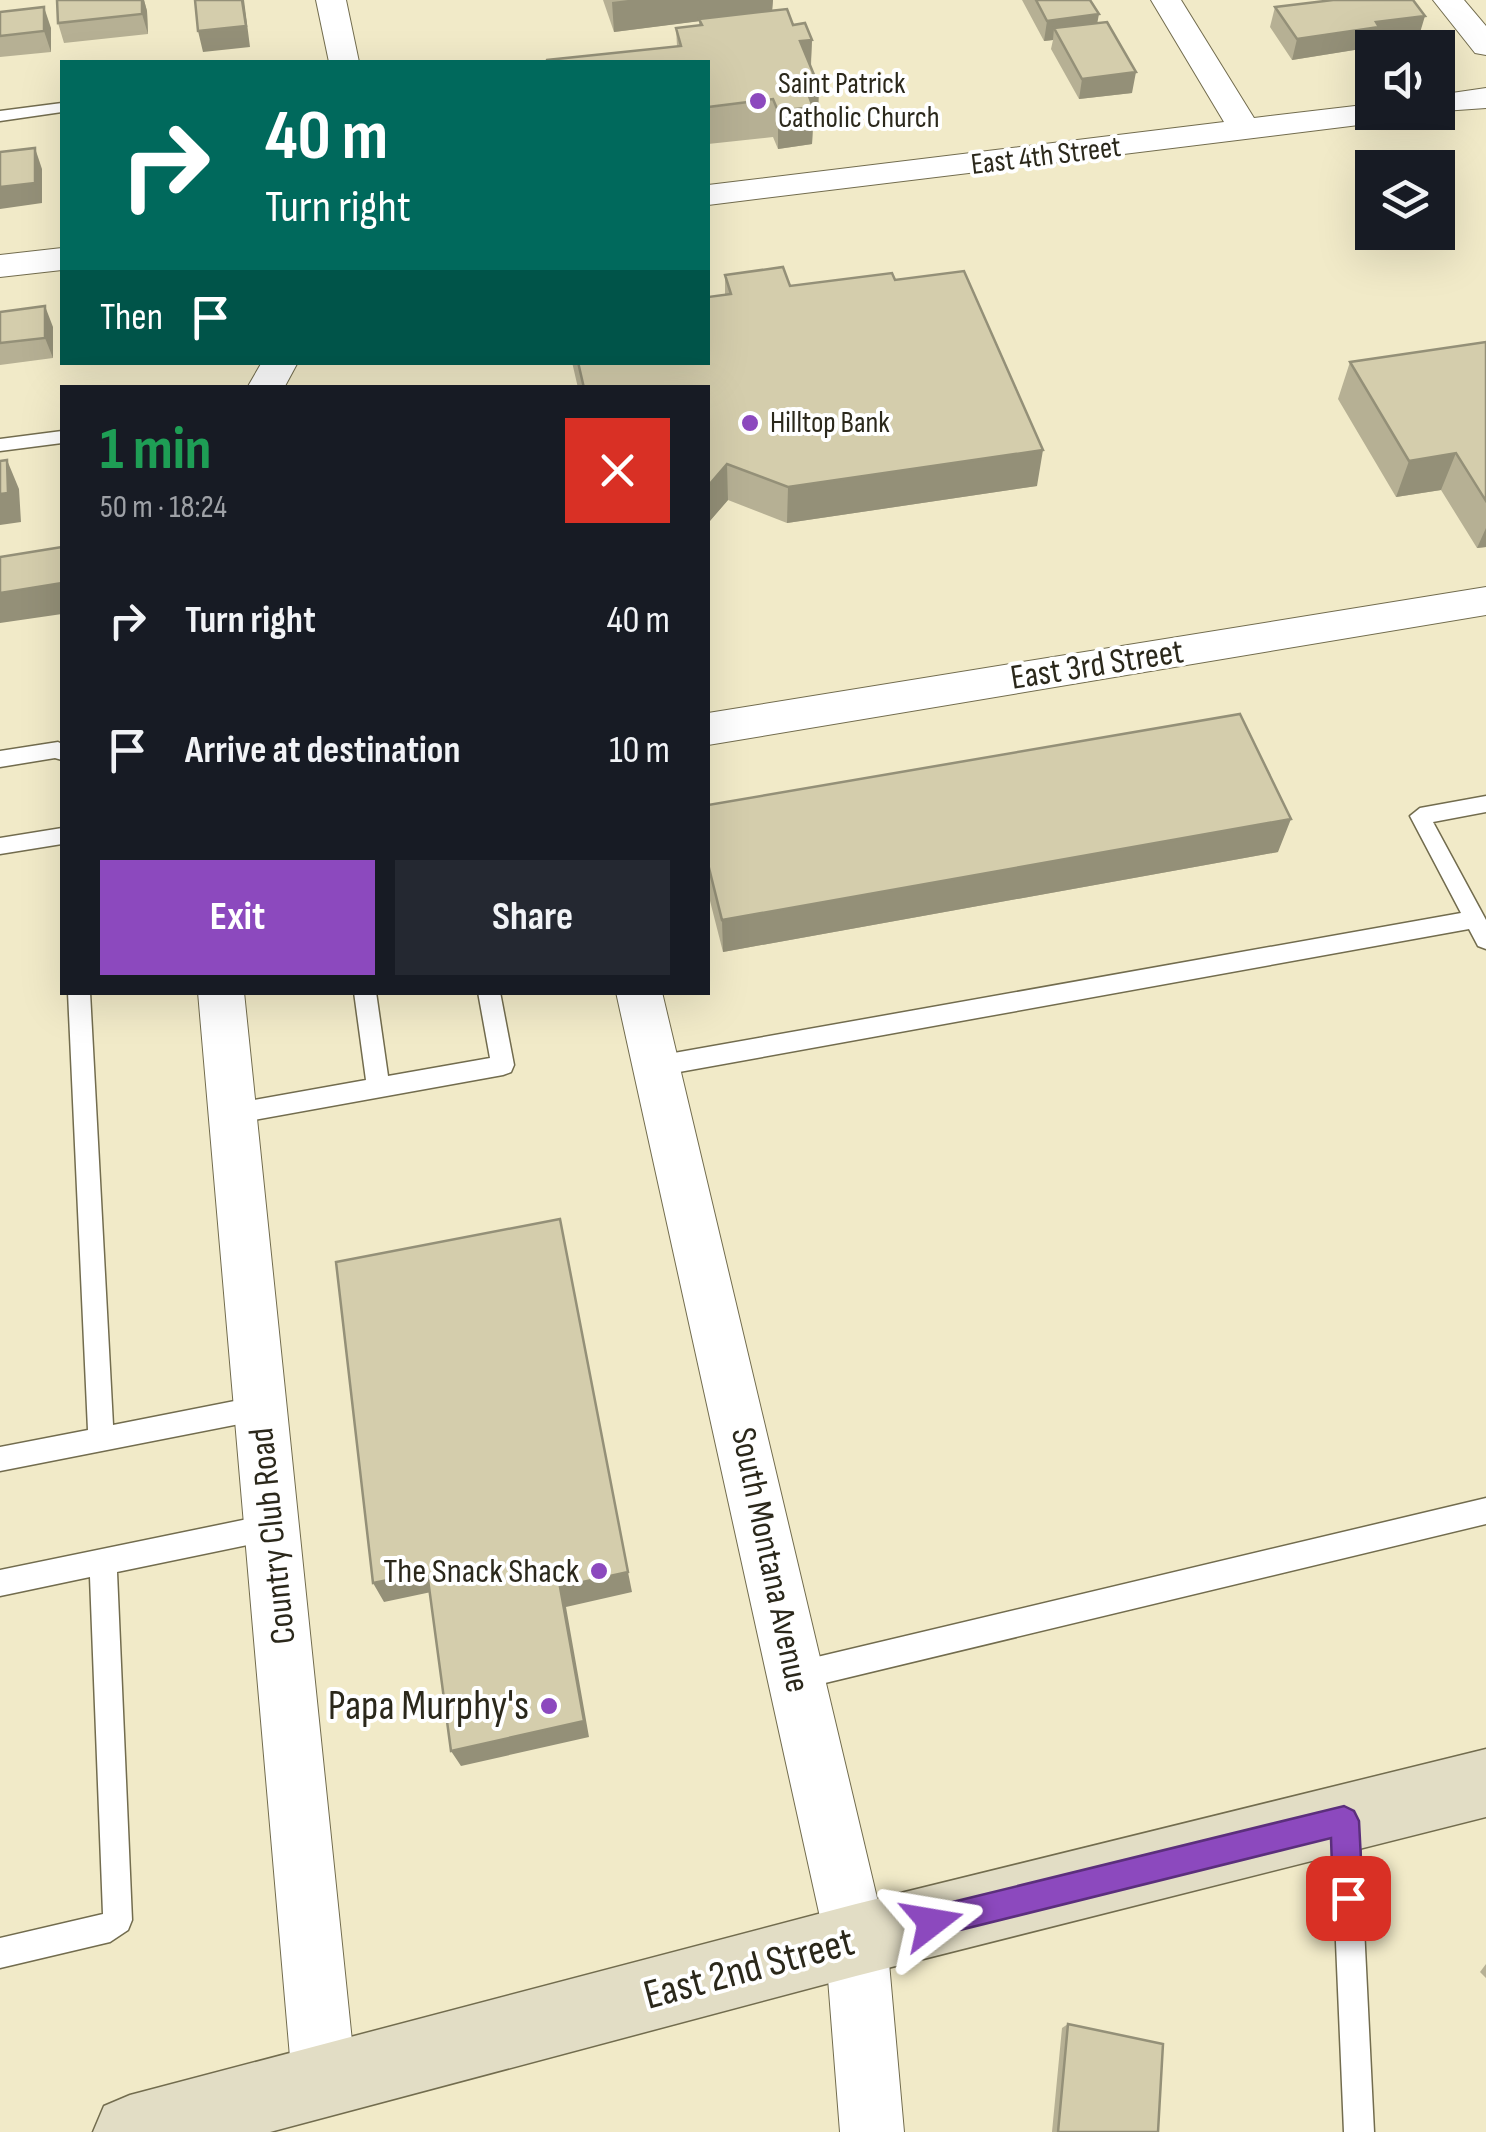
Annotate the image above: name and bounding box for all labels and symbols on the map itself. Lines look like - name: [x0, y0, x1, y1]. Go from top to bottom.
- place label: Saint Patrick Catholic Church: [778, 66, 940, 136]
- marker: Saint Patrick Catholic Church: [747, 90, 769, 112]
- street label: East 4th Street: [969, 129, 1123, 183]
- place label: Hilltop Bank: [770, 405, 890, 441]
- marker: Hilltop Bank: [739, 412, 761, 434]
- street label: East 3rd Street: [1008, 630, 1186, 700]
- street label: South Montana Avenue: [721, 1424, 819, 1696]
- street label: Country Club Road: [240, 1426, 306, 1646]
- place label: The Snack Shack: [383, 1550, 580, 1593]
- marker: The Snack Shack: [588, 1560, 610, 1582]
- place label: Papa Murphy's: [328, 1681, 529, 1732]
- marker: Papa Murphy's: [538, 1695, 560, 1717]
- pin: [1306, 1856, 1391, 1941]
- position arrow: [880, 1870, 984, 1974]
- street label: East 2nd Street: [638, 1916, 860, 2022]

